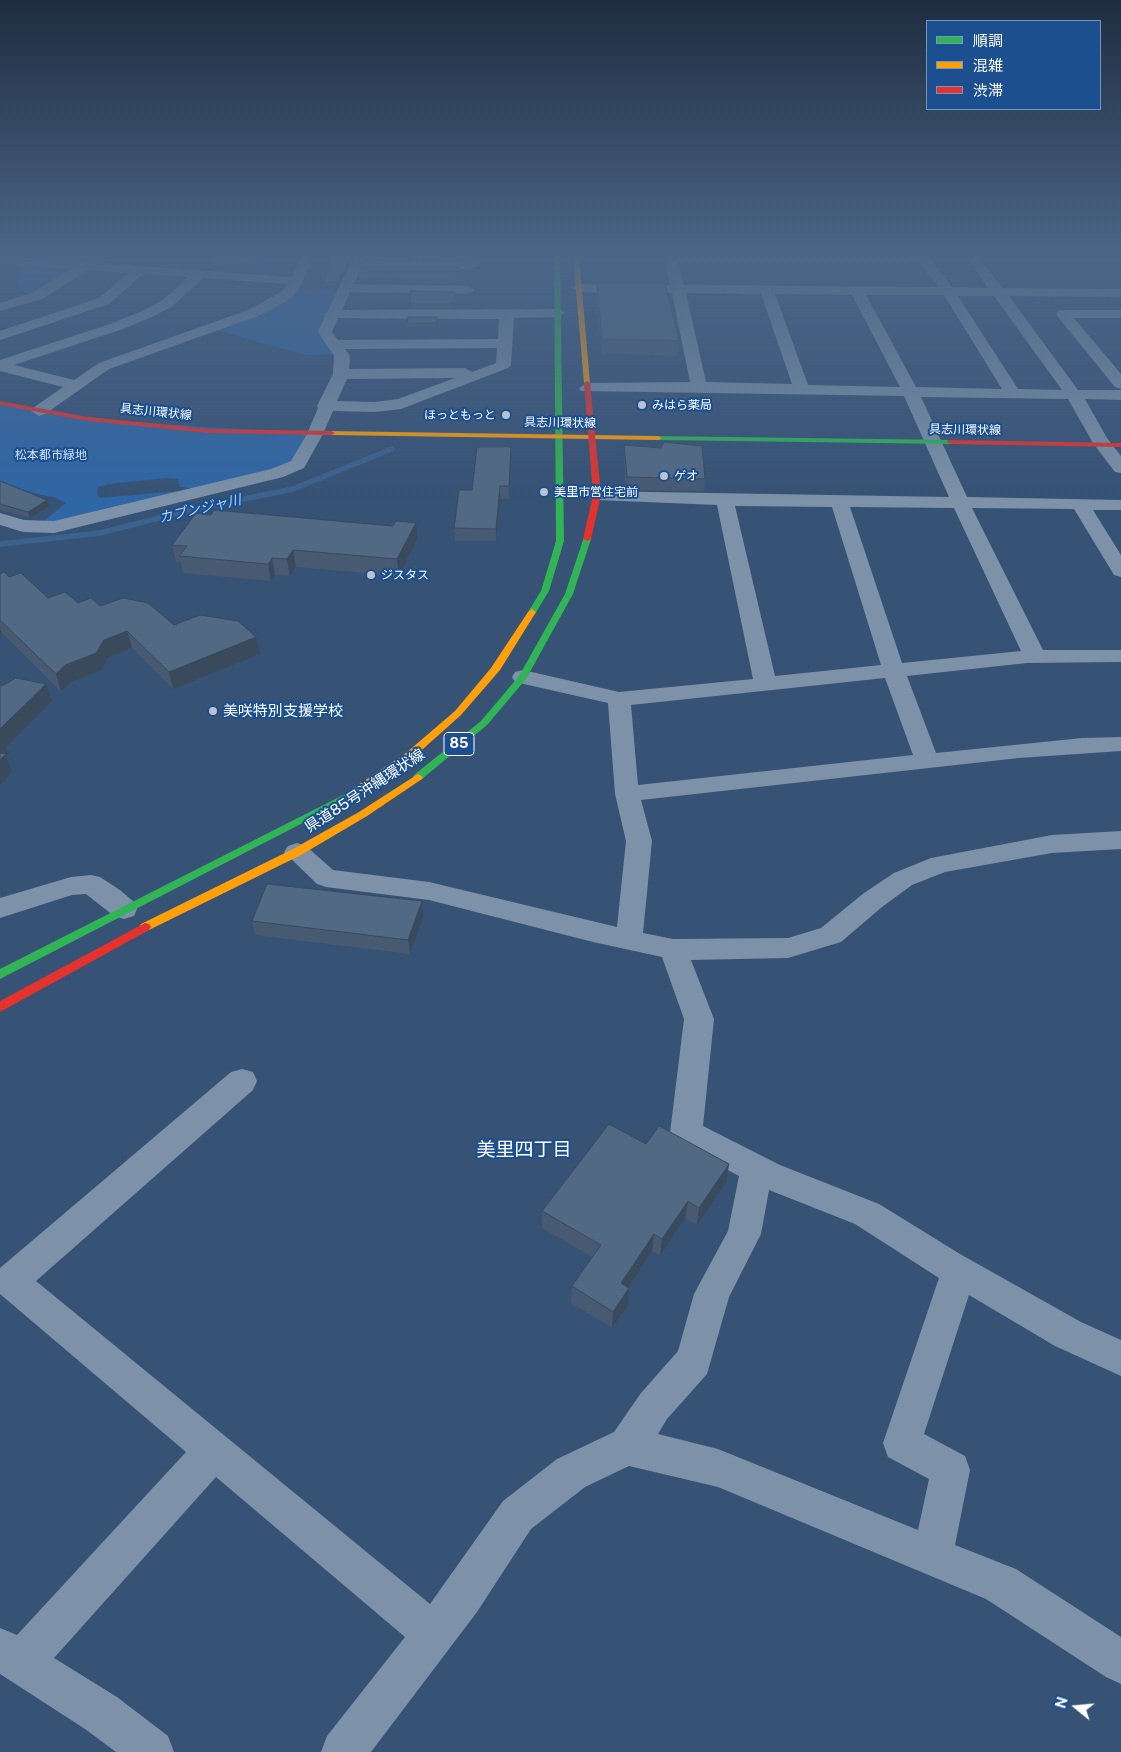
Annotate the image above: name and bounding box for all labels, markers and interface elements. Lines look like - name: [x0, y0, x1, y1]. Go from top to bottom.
- legend: [926, 20, 1101, 110]
- text: 順調: [973, 32, 1003, 49]
- text: 混雑: [973, 57, 1003, 74]
- text: 渋滞: [973, 82, 1003, 99]
- place label: みはら薬局: [652, 398, 712, 412]
- marker: みはら薬局: [636, 399, 648, 411]
- street label: 具志川環状線: [119, 401, 193, 423]
- place label: ほっともっと: [424, 408, 496, 422]
- marker: ほっともっと: [500, 409, 512, 421]
- street label: 具志川環状線: [524, 415, 596, 431]
- street label: 具志川環状線: [929, 422, 1001, 438]
- park label: 松本都市緑地: [15, 448, 87, 462]
- place label: ゲオ: [674, 469, 698, 483]
- marker: ゲオ: [658, 470, 670, 482]
- place label: 美里市営住宅前: [554, 485, 638, 499]
- marker: 美里市営住宅前: [538, 486, 550, 498]
- water label: カブンジャ川: [157, 491, 243, 527]
- place label: ジスタス: [381, 568, 429, 582]
- marker: ジスタス: [365, 569, 377, 581]
- place label: 美咲特別支援学校: [223, 702, 343, 720]
- marker: 美咲特別支援学校: [207, 705, 219, 717]
- road number: 85: [444, 732, 474, 756]
- street label: 県道85号沖縄環状線: [302, 746, 428, 836]
- district label: 美里四丁目: [477, 1139, 571, 1161]
- north arrow: [1051, 1682, 1101, 1732]
- text: N: [1052, 1695, 1071, 1710]

